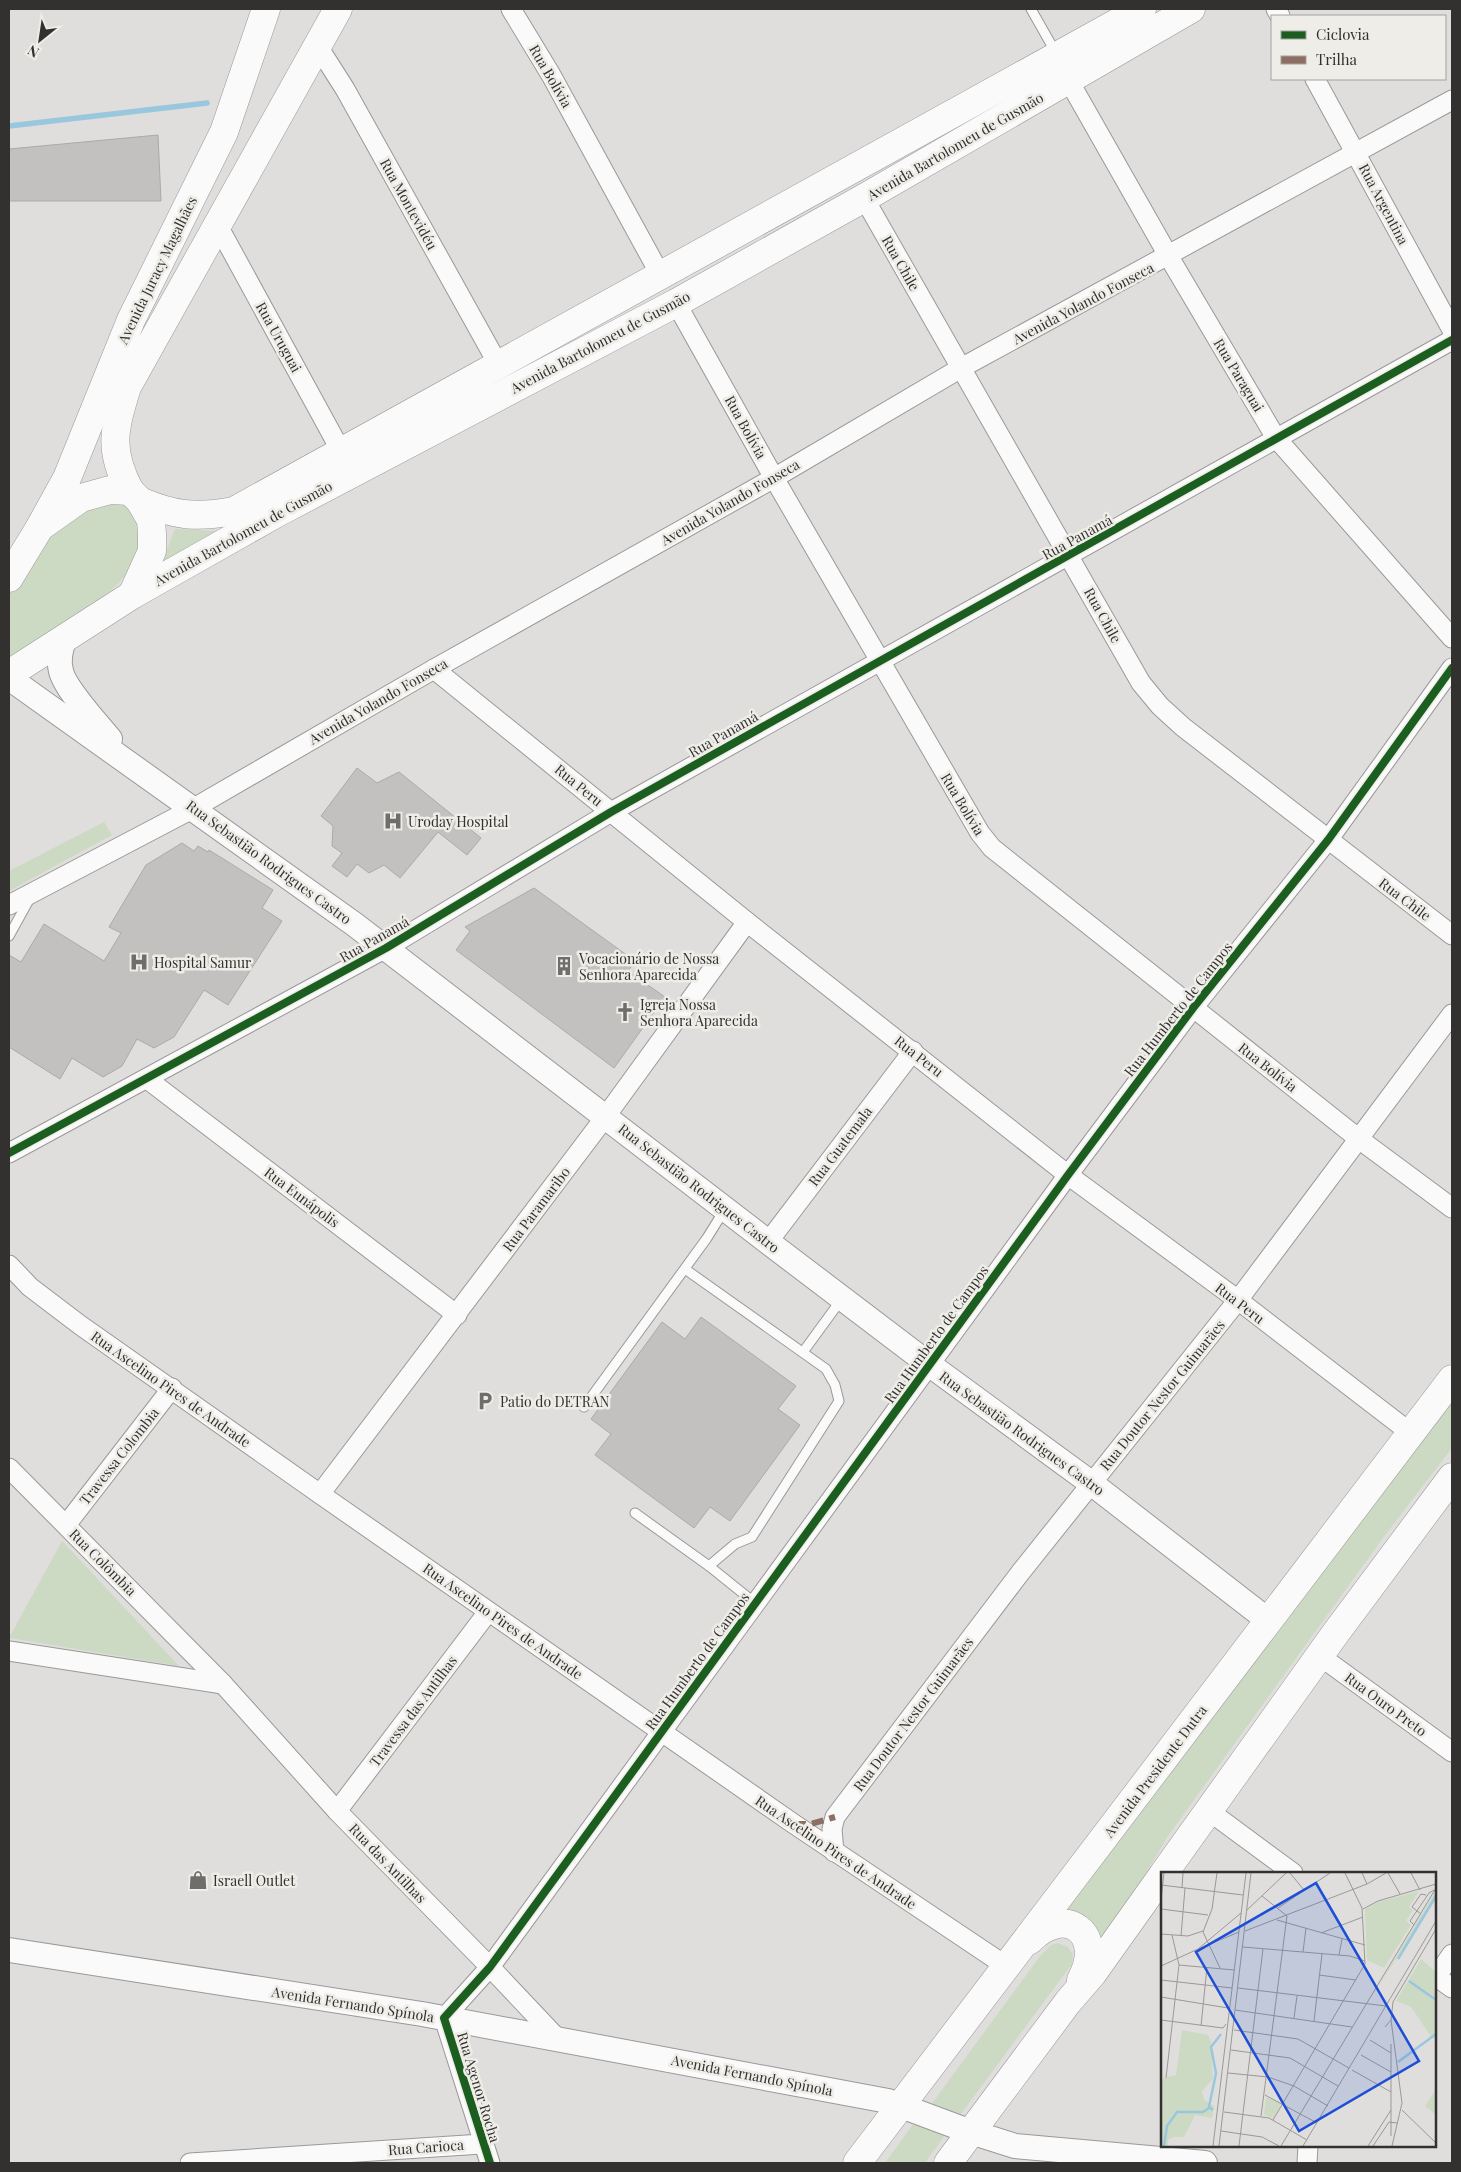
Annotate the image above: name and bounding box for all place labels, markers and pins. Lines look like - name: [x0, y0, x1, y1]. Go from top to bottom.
- hospital icon: Uroday Hospital: [382, 810, 404, 832]
- place label: Uroday Hospital: [408, 812, 509, 831]
- place label: Vocacionário de Nossa Senhora Aparecida: [578, 949, 719, 984]
- hospital icon: Hospital Samur: [128, 951, 150, 973]
- place label: Hospital Samur: [154, 953, 252, 972]
- building icon: Vocacionário de Nossa Senhora Aparecida: [553, 955, 575, 977]
- place label: Igreja Nossa Senhora Aparecida: [640, 995, 758, 1030]
- church icon: Igreja Nossa Senhora Aparecida: [614, 1001, 636, 1023]
- parking icon: Patio do DETRAN: [474, 1390, 496, 1412]
- place label: Patio do DETRAN: [500, 1392, 609, 1411]
- shop icon: Israell Outlet: [187, 1869, 209, 1891]
- place label: Israell Outlet: [213, 1871, 296, 1890]

